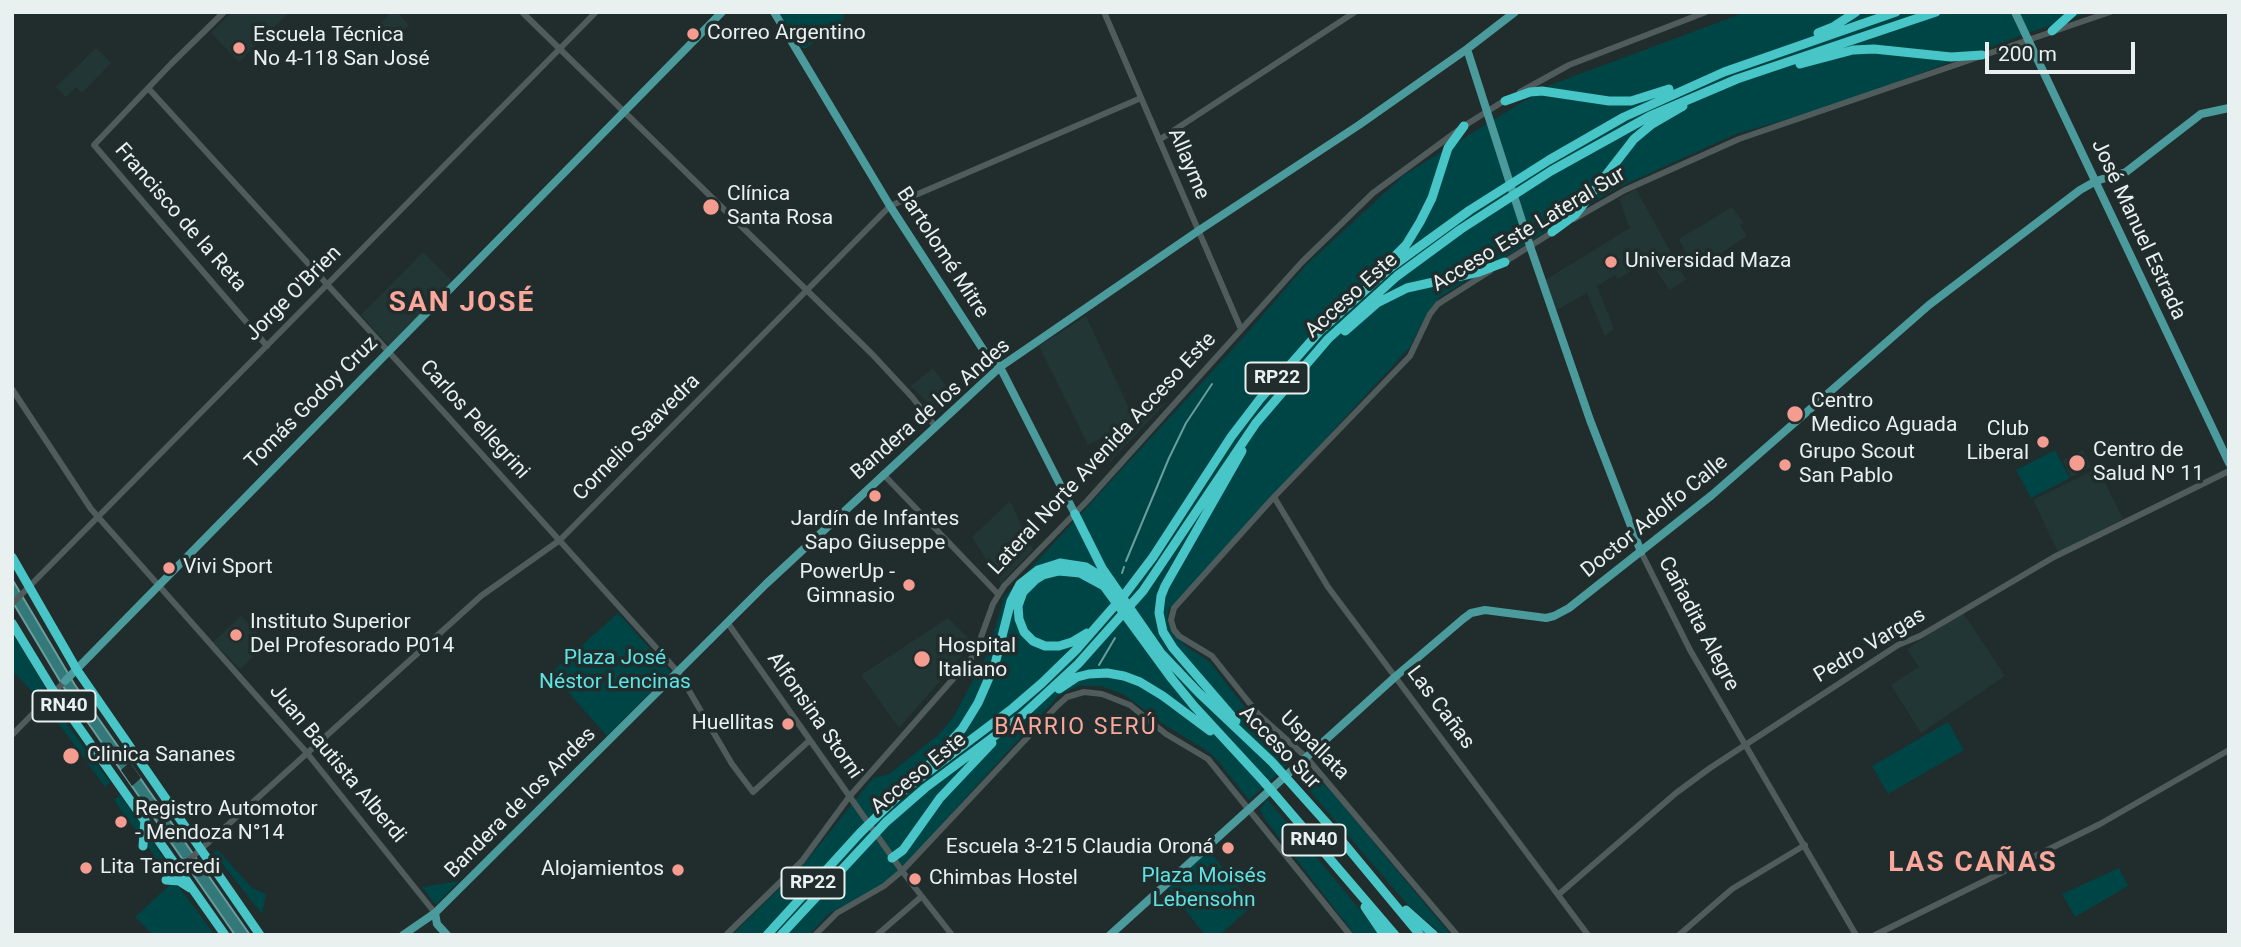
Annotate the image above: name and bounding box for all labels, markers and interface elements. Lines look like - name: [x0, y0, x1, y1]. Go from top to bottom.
- place label: Correo Argentino: [707, 21, 866, 47]
- place label: Escuela Técnica No 4-118 San José: [253, 23, 430, 73]
- marker: Correo Argentino: [685, 26, 701, 42]
- scale bar: [1989, 28, 2140, 72]
- marker: Escuela Técnica No 4-118 San José: [231, 40, 247, 56]
- text: 200 m: [1998, 42, 2057, 66]
- street label: Allayme: [1162, 125, 1214, 203]
- street label: José Manuel Estrada: [2085, 136, 2191, 324]
- street label: Francisco de la Reta: [109, 139, 251, 297]
- street label: Acceso Este Lateral Sur: [1428, 162, 1630, 298]
- place label: Clínica Santa Rosa: [727, 182, 833, 232]
- street label: Bartolomé Mitre: [890, 183, 994, 323]
- marker: Clínica Santa Rosa: [701, 197, 721, 217]
- street label: Jorge O'Brien: [241, 241, 347, 347]
- street label: Acceso Este: [1301, 248, 1403, 344]
- place label: Universidad Maza: [1625, 249, 1791, 275]
- marker: Universidad Maza: [1603, 254, 1619, 270]
- district label: SAN JOSÉ: [390, 287, 534, 321]
- street label: Lateral Norte Avenida Acceso Este: [984, 328, 1222, 580]
- street label: Tomás Godoy Cruz: [240, 331, 384, 475]
- street label: Bandera de los Andes: [846, 334, 1016, 486]
- street label: Carlos Pellegrini: [414, 355, 534, 485]
- road number: RP22: [1246, 362, 1308, 394]
- street label: Cornelio Saavedra: [568, 369, 706, 507]
- place label: Centro Medico Aguada: [1811, 389, 1957, 439]
- marker: Centro Medico Aguada: [1785, 404, 1805, 424]
- place label: Club Liberal: [1966, 417, 2029, 467]
- marker: Club Liberal: [2035, 434, 2051, 450]
- place label: Centro de Salud Nº 11: [2093, 438, 2204, 488]
- place label: Grupo Scout San Pablo: [1799, 440, 1915, 490]
- street label: Doctor Adolfo Calle: [1577, 450, 1733, 584]
- marker: Centro de Salud Nº 11: [2067, 453, 2087, 473]
- marker: Grupo Scout San Pablo: [1777, 457, 1793, 473]
- marker: Jardín de Infantes Sapo Giuseppe: [867, 488, 883, 504]
- place label: Jardín de Infantes Sapo Giuseppe: [791, 507, 959, 557]
- street label: Cañadita Alegre: [1652, 553, 1744, 695]
- place label: Vivi Sport: [183, 555, 273, 581]
- marker: Vivi Sport: [161, 560, 177, 576]
- place label: PowerUp - Gimnasio: [799, 560, 895, 610]
- marker: PowerUp - Gimnasio: [901, 577, 917, 593]
- street label: Pedro Vargas: [1810, 603, 1930, 689]
- place label: Instituto Superior Del Profesorado P014: [250, 610, 454, 660]
- marker: Instituto Superior Del Profesorado P014: [228, 627, 244, 643]
- place label: Hospital Italiano: [938, 634, 1016, 684]
- park label: Plaza José Néstor Lencinas: [539, 646, 691, 696]
- street label: Alfonsina Storni: [761, 648, 867, 784]
- marker: Hospital Italiano: [912, 649, 932, 669]
- street label: Las Cañas: [1401, 661, 1479, 755]
- street label: Juan Bautista Alberdi: [263, 680, 411, 848]
- road number: RN40: [32, 691, 96, 722]
- street label: Acceso Sur: [1233, 701, 1325, 795]
- street label: Uspallata: [1274, 706, 1354, 786]
- place label: Huellitas: [692, 711, 774, 737]
- district label: BARRIO SERÚ: [996, 714, 1156, 742]
- marker: Huellitas: [780, 716, 796, 732]
- street label: Bandera de los Andes: [440, 722, 602, 884]
- street label: Acceso Este: [866, 728, 972, 820]
- place label: Clinica Sananes: [87, 743, 236, 769]
- marker: Clinica Sananes: [61, 746, 81, 766]
- place label: Registro Automotor - Mendoza N°14: [135, 797, 318, 847]
- marker: Registro Automotor - Mendoza N°14: [113, 814, 129, 830]
- road number: RN40: [1282, 824, 1346, 856]
- place label: Escuela 3-215 Claudia Oroná: [946, 835, 1214, 861]
- marker: Escuela 3-215 Claudia Oroná: [1220, 840, 1236, 856]
- district label: LAS CAÑAS: [1889, 847, 2057, 881]
- place label: Lita Tancredi: [100, 855, 220, 881]
- place label: Alojamientos: [541, 857, 664, 883]
- marker: Lita Tancredi: [78, 860, 94, 876]
- marker: Alojamientos: [670, 862, 686, 878]
- park label: Plaza Moisés Lebensohn: [1141, 864, 1267, 914]
- place label: Chimbas Hostel: [929, 866, 1078, 892]
- road number: RP22: [782, 868, 844, 898]
- marker: Chimbas Hostel: [907, 871, 923, 887]

